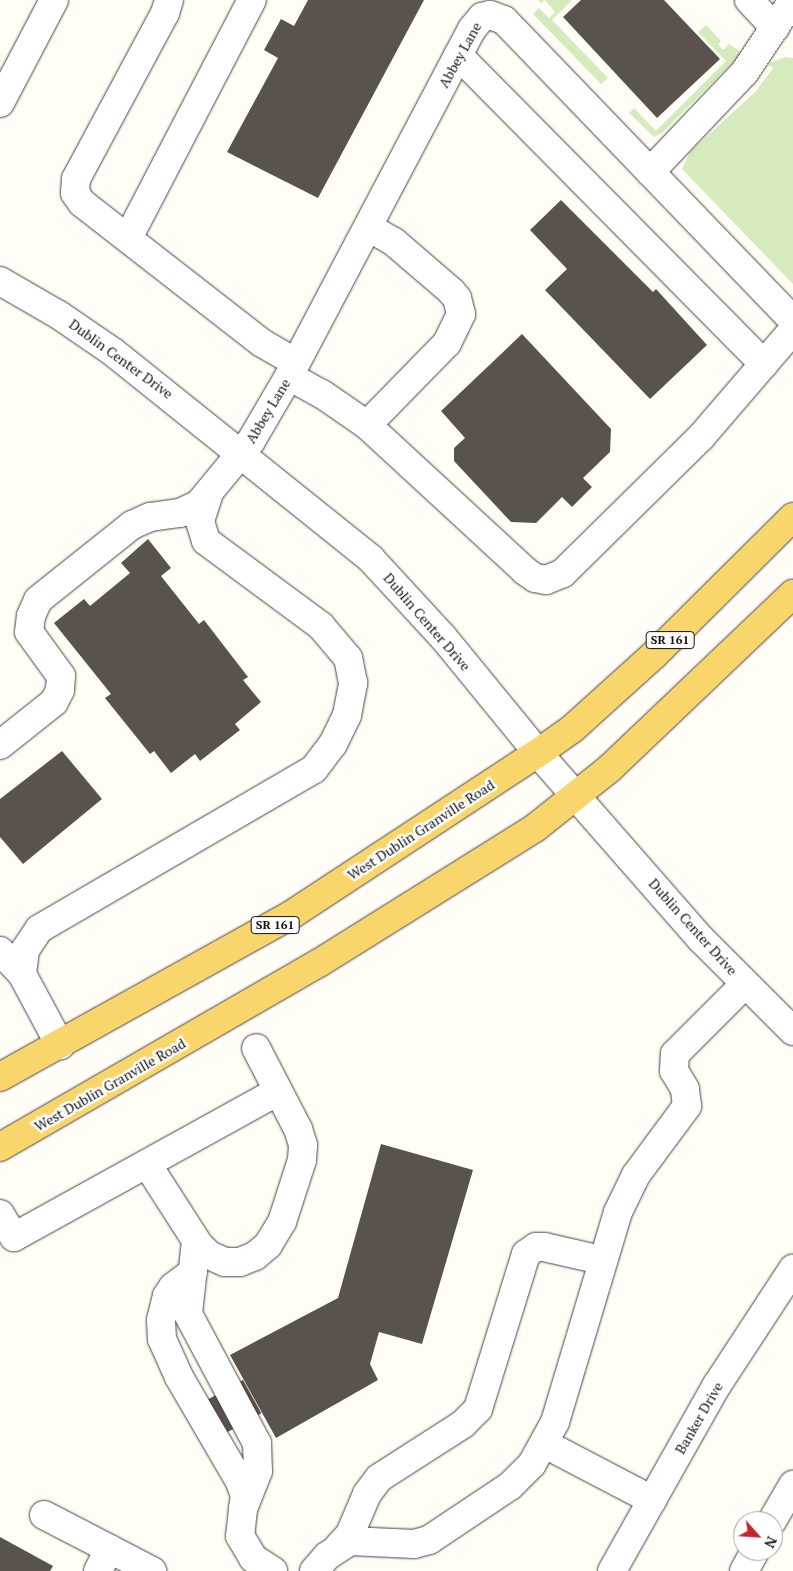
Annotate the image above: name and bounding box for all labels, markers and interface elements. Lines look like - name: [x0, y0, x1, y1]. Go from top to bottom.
- street label: Abbey Lane: [435, 19, 485, 91]
- street label: Dublin Center Drive: [66, 316, 176, 402]
- street label: Abbey Lane: [242, 376, 294, 446]
- street label: Dublin Center Drive: [380, 570, 474, 674]
- road number: SR 161: [645, 630, 695, 650]
- street label: West Dublin Granville Road: [345, 776, 497, 884]
- street label: Dublin Center Drive: [645, 875, 741, 979]
- road number: SR 161: [250, 916, 300, 934]
- street label: West Dublin Granville Road: [32, 1035, 188, 1135]
- street label: Banker Drive: [672, 1379, 726, 1457]
- north arrow: [733, 1511, 783, 1561]
- text: N: [760, 1533, 782, 1551]

